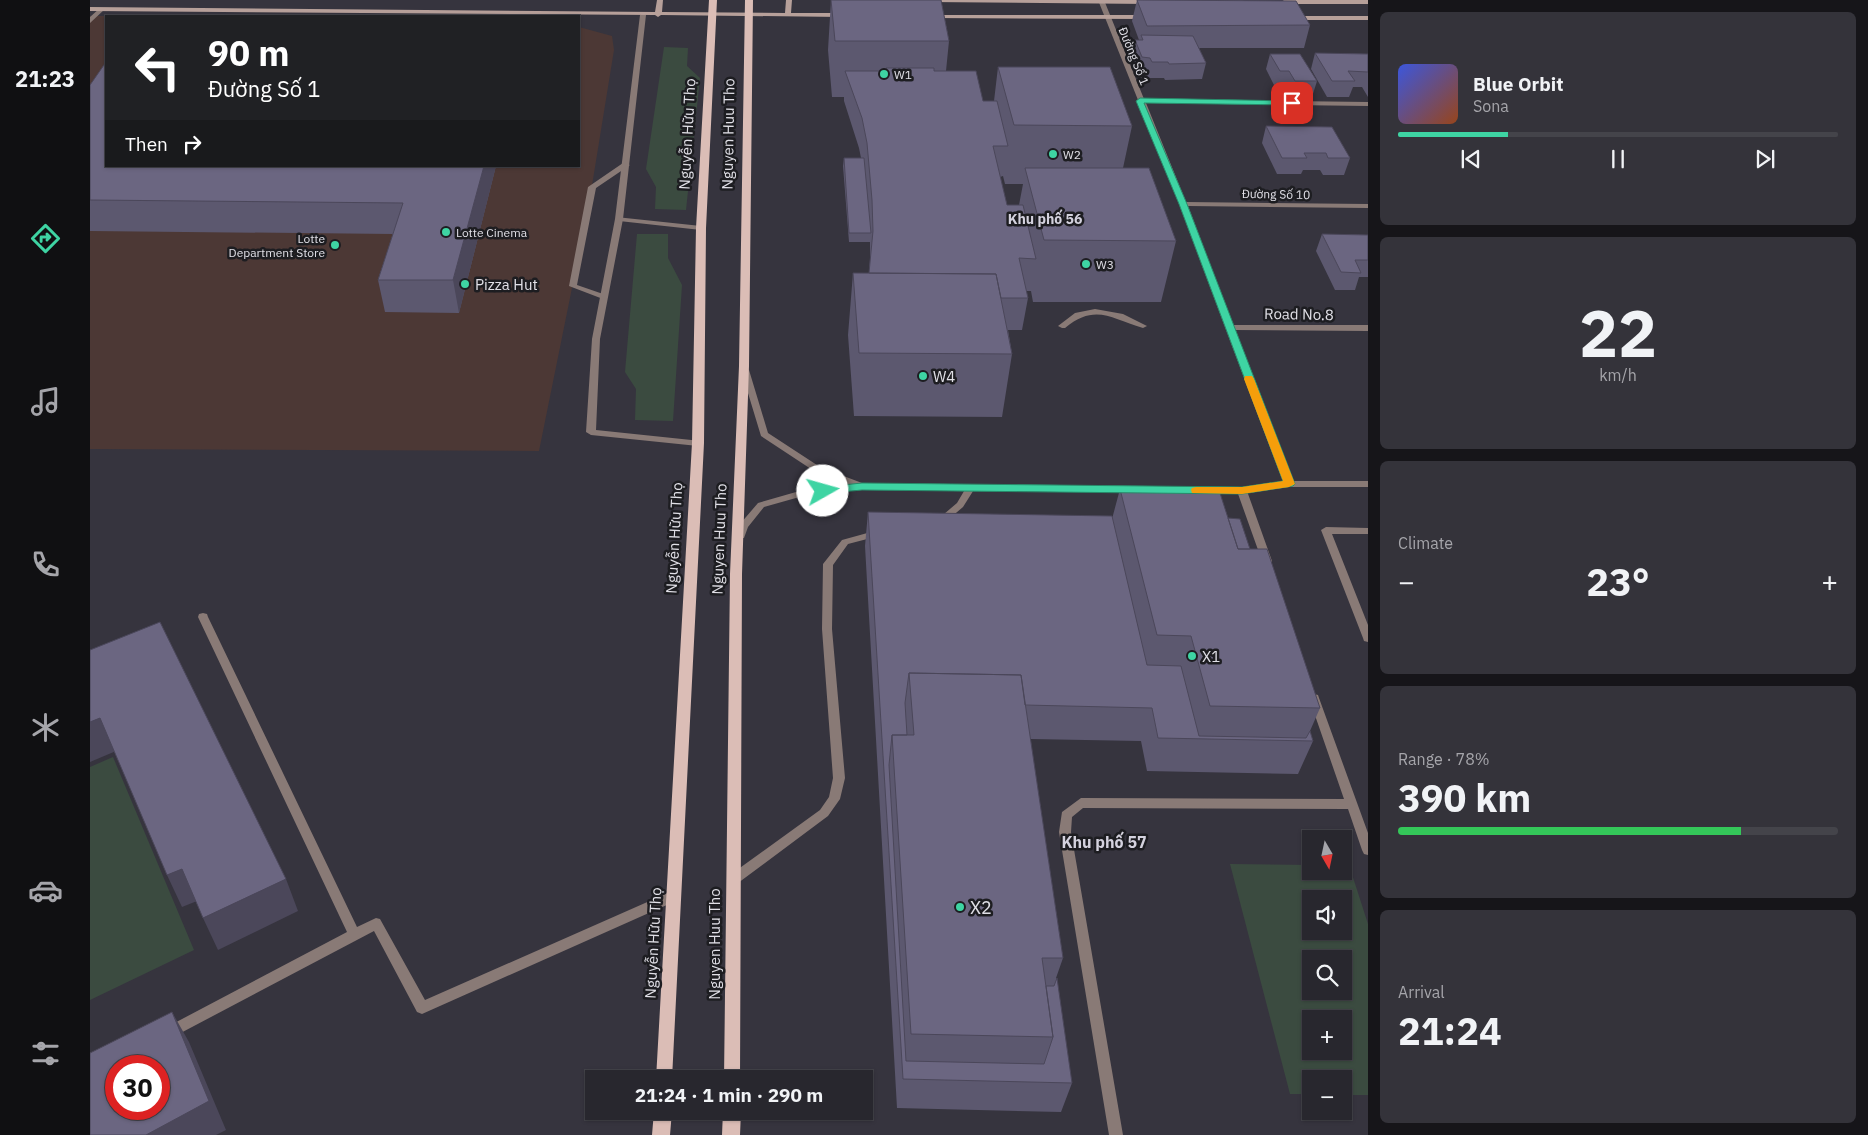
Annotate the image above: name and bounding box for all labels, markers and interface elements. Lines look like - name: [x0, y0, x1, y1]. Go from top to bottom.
- street label: Đường Số 1: [1116, 25, 1152, 87]
- text: 90 m: [208, 30, 290, 76]
- icon: left: [125, 35, 190, 100]
- text: 21:23: [15, 64, 75, 93]
- place label: W1: [894, 67, 912, 82]
- marker: W1: [878, 68, 890, 80]
- text: Blue Orbit: [1473, 72, 1563, 96]
- text: Đường Số 1: [208, 74, 320, 103]
- street label: Nguyễn Hữu Thọ: [675, 78, 699, 190]
- street label: Nguyen Huu Tho: [718, 78, 738, 190]
- pin: [1271, 82, 1313, 124]
- icon: arrive: [1278, 89, 1306, 117]
- text: Sona: [1473, 96, 1509, 116]
- icon: right: [178, 130, 206, 158]
- text: Then: [125, 132, 168, 156]
- icon: previous: [1457, 145, 1485, 173]
- icon: pause: [1604, 145, 1632, 173]
- icon: next: [1751, 145, 1779, 173]
- place label: W2: [1063, 147, 1081, 162]
- marker: W2: [1047, 148, 1059, 160]
- street label: Đường Số 10: [1242, 186, 1310, 202]
- district label: Khu phố 56: [1008, 209, 1082, 228]
- icon: directions: [28, 221, 63, 256]
- place label: Lotte Cinema: [456, 225, 528, 240]
- marker: Lotte Cinema: [440, 226, 452, 238]
- place label: Lotte Department Store: [229, 231, 325, 260]
- marker: Lotte Department Store: [329, 239, 341, 251]
- place label: W3: [1096, 257, 1114, 272]
- marker: W3: [1080, 258, 1092, 270]
- place label: Pizza Hut: [475, 275, 538, 294]
- marker: Pizza Hut: [459, 278, 471, 290]
- text: 22: [1579, 290, 1657, 375]
- street label: Road No.8: [1264, 304, 1334, 324]
- text: km/h: [1599, 365, 1637, 385]
- place label: W4: [933, 367, 955, 386]
- marker: W4: [917, 370, 929, 382]
- icon: music: [28, 384, 63, 419]
- position arrow: [796, 464, 848, 516]
- street label: Nguyễn Hữu Thọ: [662, 482, 686, 594]
- street label: Nguyen Huu Tho: [708, 483, 730, 595]
- text: Climate: [1398, 533, 1453, 553]
- icon: phone: [28, 547, 63, 582]
- text: 23°: [1586, 557, 1650, 606]
- text: −: [1398, 563, 1415, 600]
- text: +: [1821, 563, 1838, 600]
- place label: X1: [1202, 647, 1220, 666]
- marker: X1: [1186, 650, 1198, 662]
- icon: climate: [28, 710, 63, 745]
- text: Range · 78%: [1398, 749, 1490, 769]
- text: 390 km: [1398, 773, 1531, 822]
- north arrow: [1302, 830, 1352, 880]
- map controls: [1302, 830, 1352, 1120]
- district label: Khu phố 57: [1061, 831, 1147, 852]
- icon: car: [28, 873, 63, 908]
- street label: Nguyễn Hữu Thọ: [641, 887, 665, 999]
- street label: Nguyen Huu Tho: [705, 888, 724, 1000]
- button: sound: [1302, 890, 1352, 940]
- place label: X2: [970, 896, 992, 919]
- marker: X2: [954, 901, 966, 913]
- button: search: [1302, 950, 1352, 1000]
- text: Arrival: [1398, 982, 1445, 1002]
- text: 21:24: [1398, 1006, 1502, 1055]
- button: +: [1302, 1010, 1352, 1060]
- icon: filters: [28, 1036, 63, 1071]
- speed limit sign: 30: [105, 1055, 170, 1120]
- button: −: [1302, 1070, 1352, 1120]
- text: 21:24 · 1 min · 290 m: [635, 1083, 823, 1107]

